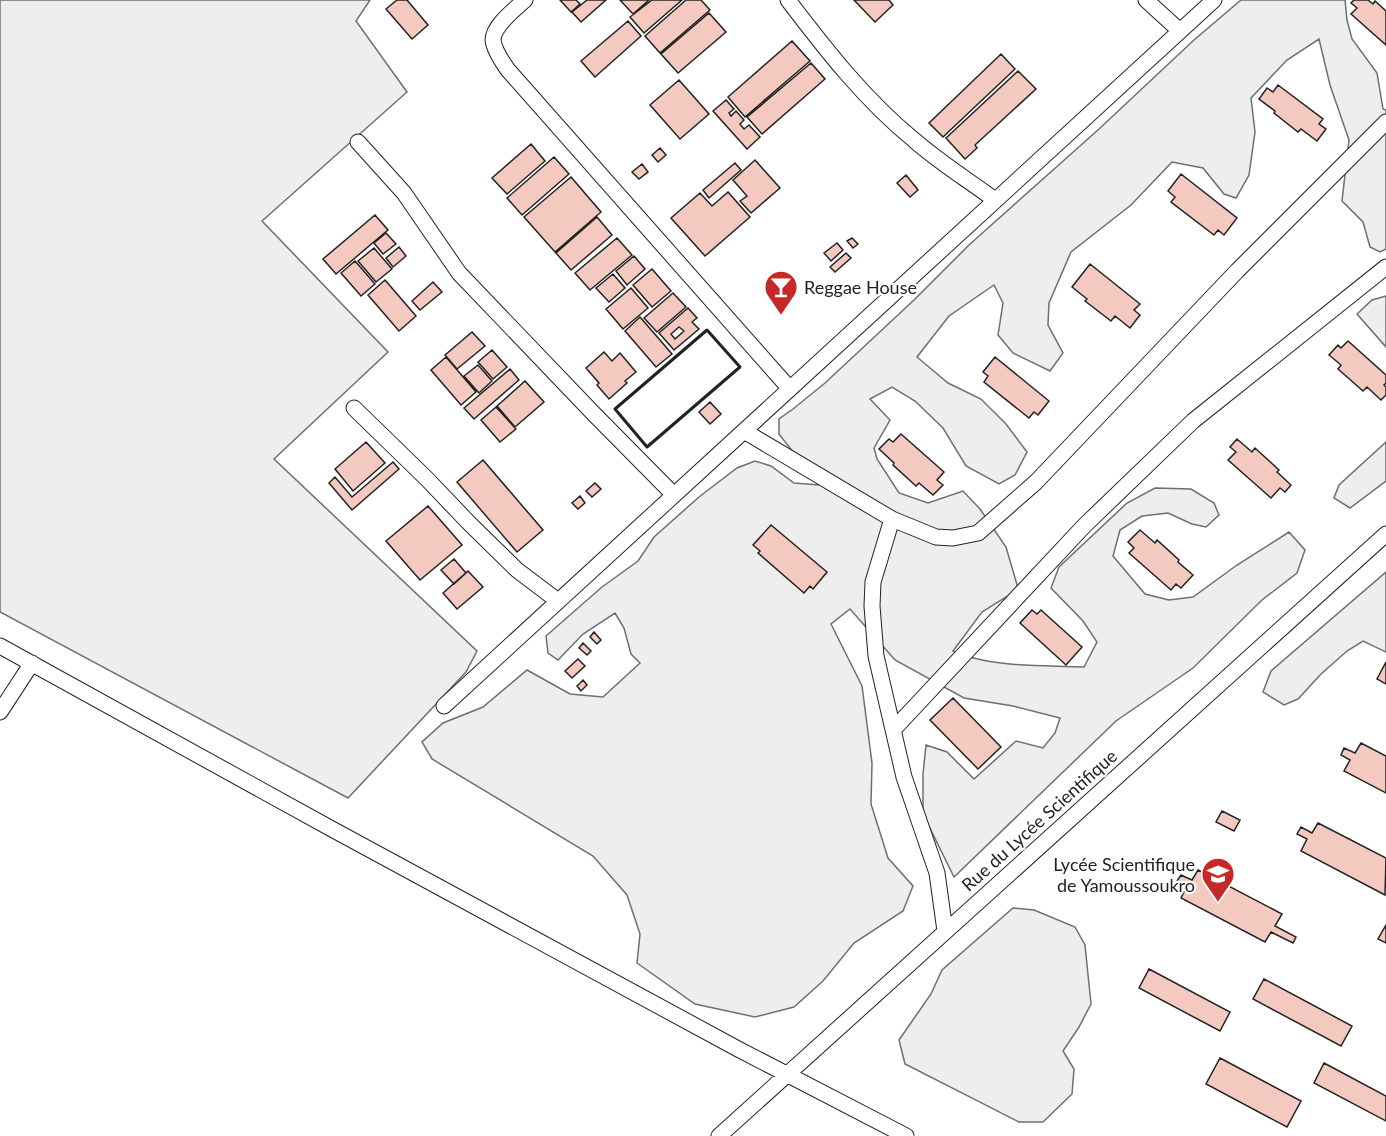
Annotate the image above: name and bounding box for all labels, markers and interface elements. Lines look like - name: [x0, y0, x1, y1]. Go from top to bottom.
- bar icon: Reggae House: [763, 269, 799, 316]
- place label: Reggae House: [804, 276, 917, 298]
- street label: Rue du Lycée Scientifique: [957, 744, 1121, 896]
- place label: Lycée Scientifique de Yamoussoukro: [1053, 853, 1195, 896]
- school or university icon: Lycée Scientifique de Yamoussoukro: [1200, 856, 1236, 903]

